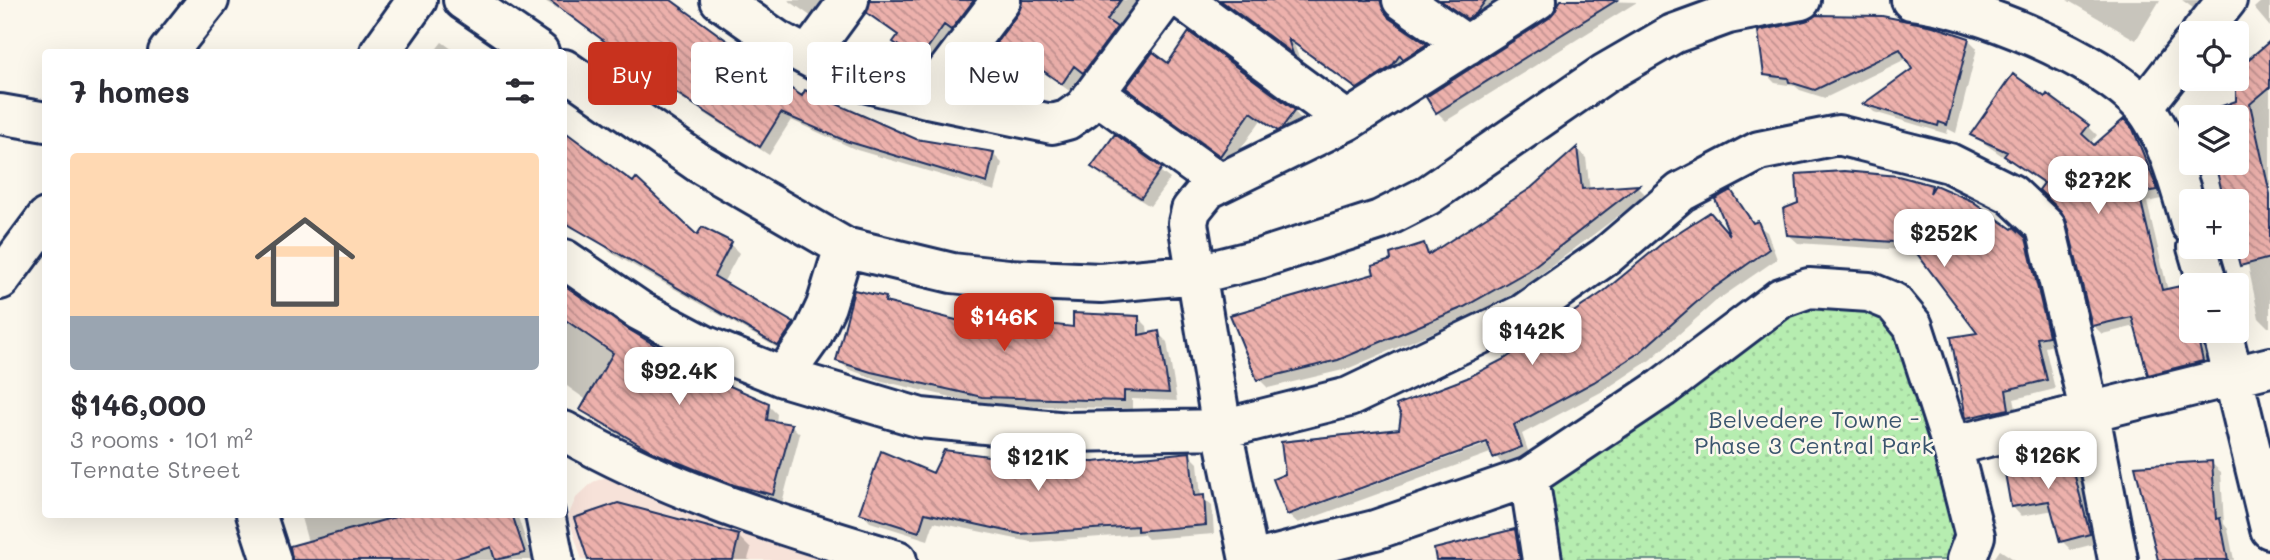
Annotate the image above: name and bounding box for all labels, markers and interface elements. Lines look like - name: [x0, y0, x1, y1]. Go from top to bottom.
- map controls: [2179, 21, 2249, 343]
- button: locate: [2179, 21, 2249, 91]
- chip: Buy: [588, 42, 677, 105]
- chip: Rent: [691, 42, 793, 105]
- chip: Filters: [807, 42, 931, 105]
- chip: New: [945, 42, 1044, 105]
- text: 7 homes: [70, 71, 190, 111]
- icon: filters: [501, 72, 539, 110]
- button: layers: [2179, 105, 2249, 175]
- pin: $272K: [2049, 156, 2147, 216]
- text: $272K: [2064, 164, 2132, 194]
- button: +: [2179, 189, 2249, 259]
- icon: home: [242, 199, 368, 325]
- pin: $252K: [1895, 210, 1993, 269]
- text: $252K: [1910, 217, 1978, 247]
- button: −: [2179, 273, 2249, 343]
- pin: $146K: [955, 294, 1053, 353]
- text: $146K: [970, 301, 1038, 331]
- pin: $142K: [1483, 308, 1581, 367]
- text: $142K: [1499, 315, 1565, 345]
- pin: $92.4K: [622, 348, 736, 407]
- text: $92.4K: [640, 355, 718, 385]
- text: $146,000: [70, 384, 206, 424]
- park label: Belvedere Towne - Phase 3 Central Park: [1694, 404, 1934, 460]
- text: 3 rooms · 101 m²: [70, 424, 253, 454]
- pin: $126K: [1999, 432, 2097, 491]
- pin: $121K: [989, 434, 1087, 493]
- text: $126K: [2015, 439, 2081, 469]
- text: $121K: [1007, 441, 1069, 471]
- text: Ternate Street: [70, 454, 241, 484]

